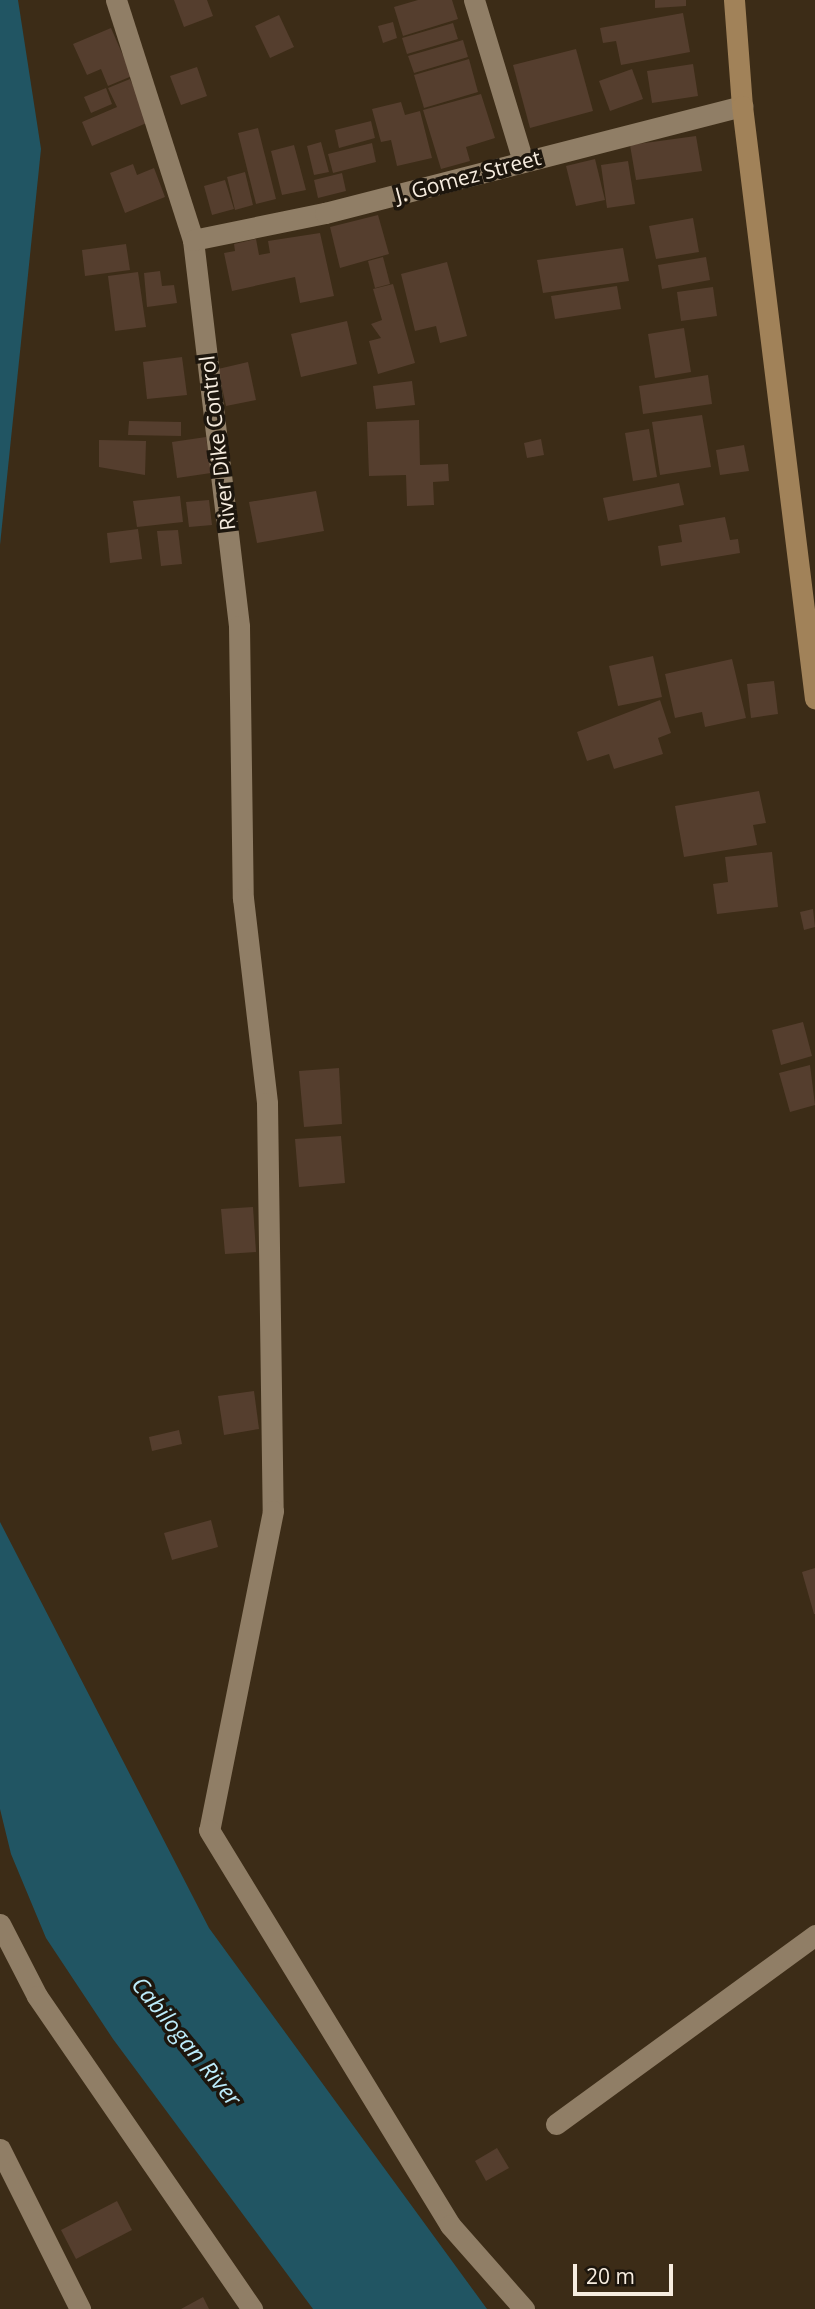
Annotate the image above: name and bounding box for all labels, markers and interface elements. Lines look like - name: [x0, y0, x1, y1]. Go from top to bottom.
- street label: J. Gomez Street: [392, 144, 544, 208]
- street label: River Dike Control: [194, 354, 240, 532]
- water label: Cabilogan River: [126, 1971, 248, 2111]
- scale bar: [577, 2250, 677, 2294]
- text: 20 m: [586, 2262, 635, 2290]

